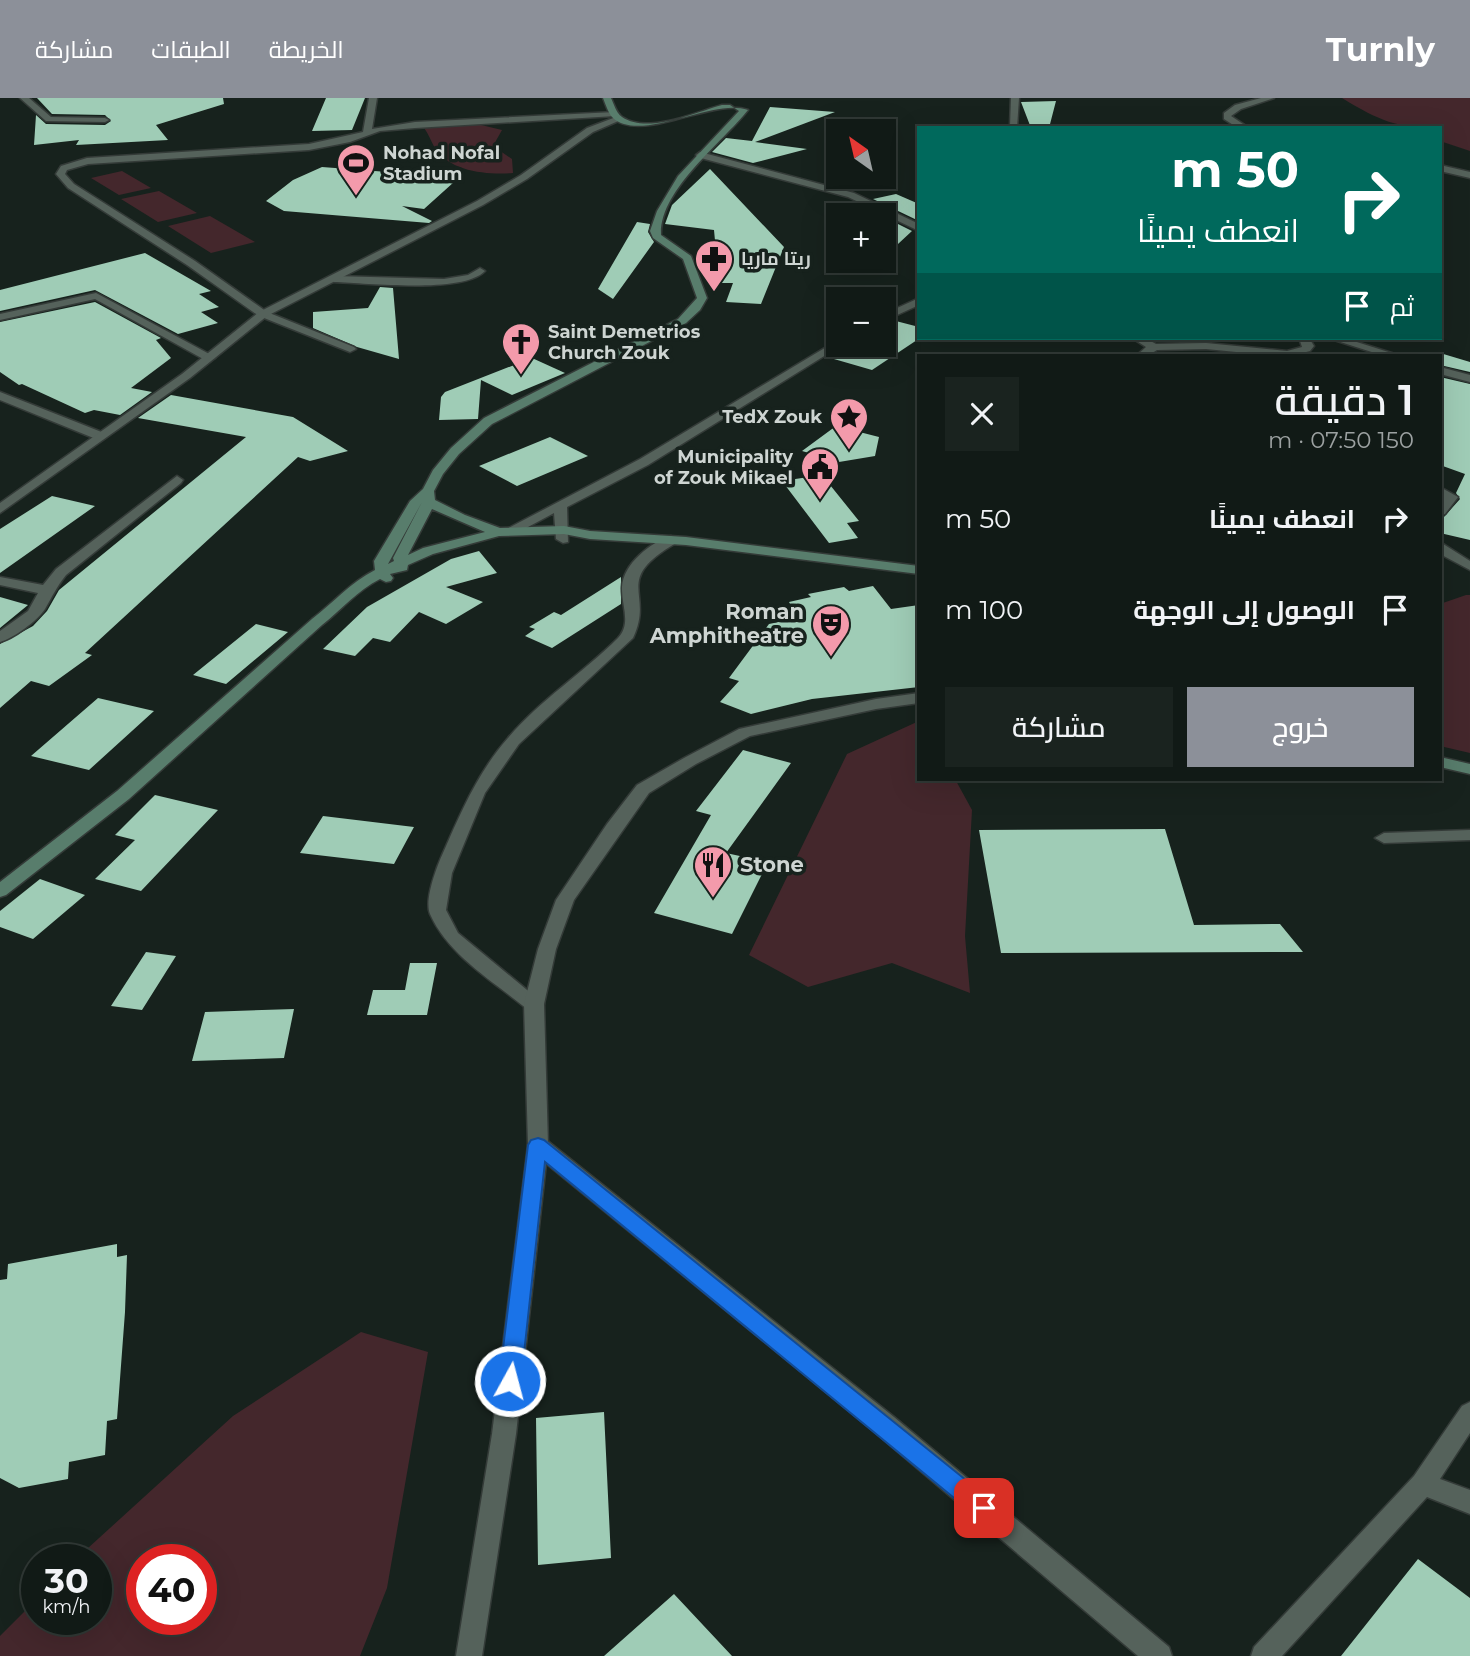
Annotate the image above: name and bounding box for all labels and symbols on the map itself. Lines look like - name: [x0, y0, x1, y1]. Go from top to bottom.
- north arrow: [826, 119, 896, 189]
- sports icon: Nohad Nofal Stadium: [335, 142, 377, 197]
- place label: Nohad Nofal Stadium: [383, 142, 500, 185]
- pharmacy icon: ريتا ماريا: [693, 238, 735, 293]
- place label: ريتا ماريا: [741, 248, 811, 270]
- church icon: Saint Demetrios Church Zouk: [500, 321, 542, 376]
- place label: Saint Demetrios Church Zouk: [548, 321, 701, 364]
- place icon: TedX Zouk: [828, 396, 870, 451]
- place label: TedX Zouk: [722, 406, 822, 428]
- place label: Municipality of Zouk Mikael: [654, 446, 793, 489]
- public building icon: Municipality of Zouk Mikael: [799, 446, 841, 501]
- place label: Roman Amphitheatre: [649, 599, 804, 648]
- theatre icon: Roman Amphitheatre: [810, 603, 852, 658]
- restaurant icon: Stone: [692, 844, 734, 899]
- place label: Stone: [740, 852, 804, 877]
- position arrow: [473, 1344, 547, 1418]
- pin: [954, 1478, 1014, 1538]
- speed limit sign: 40: [126, 1544, 217, 1635]

